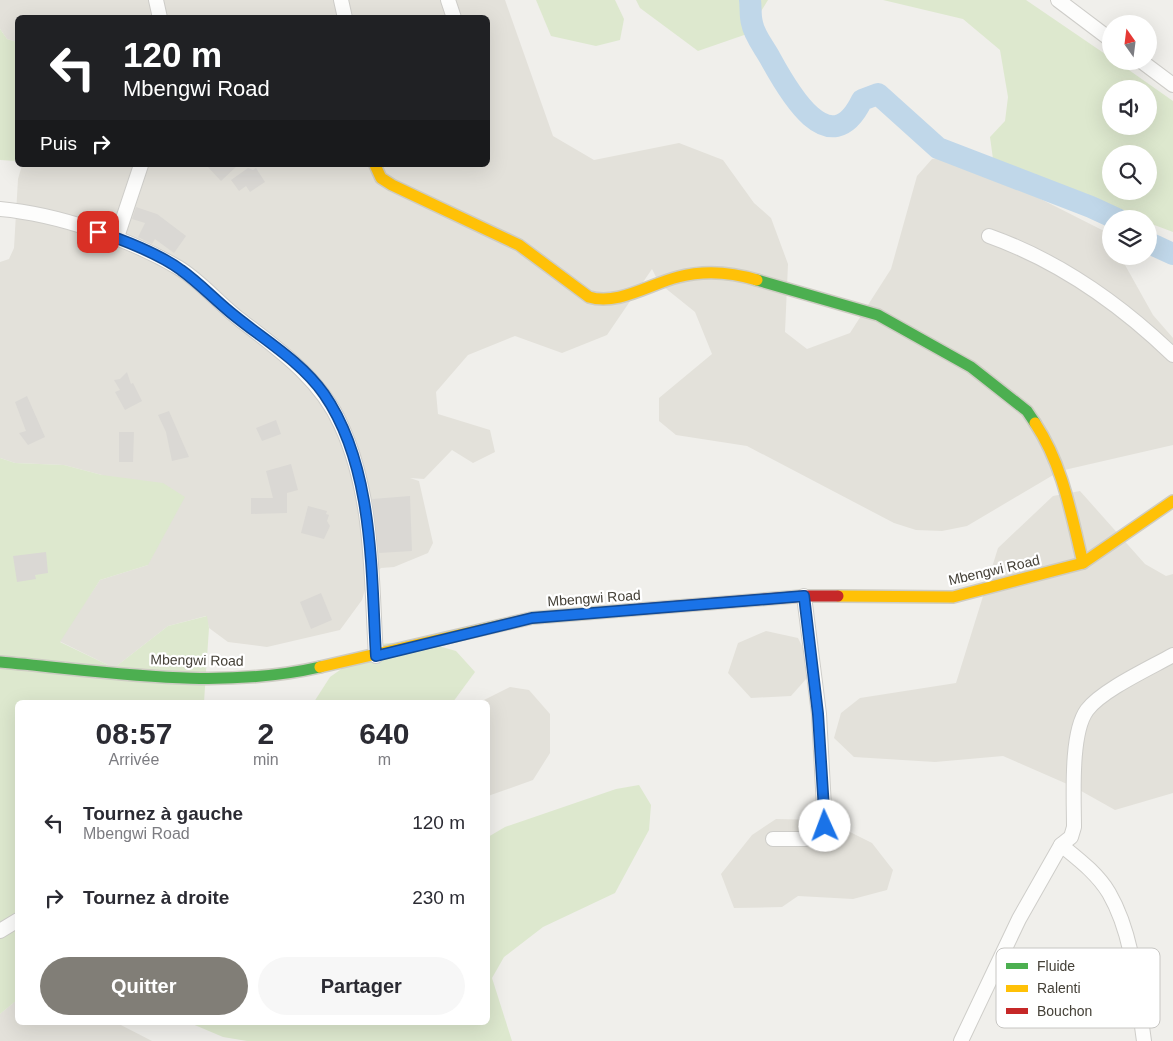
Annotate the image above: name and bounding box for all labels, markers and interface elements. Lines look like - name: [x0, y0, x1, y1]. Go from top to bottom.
- north arrow: [1102, 15, 1158, 70]
- map controls: [1102, 15, 1157, 265]
- icon: left: [40, 35, 105, 100]
- text: 120 m: [123, 35, 222, 74]
- text: Mbengwi Road: [123, 76, 270, 101]
- button: sound: [1102, 80, 1157, 135]
- icon: right: [87, 130, 115, 158]
- text: Puis: [40, 133, 77, 154]
- button: search: [1102, 145, 1157, 200]
- button: layers: [1102, 210, 1157, 265]
- pin: [77, 211, 119, 253]
- icon: arrive: [84, 218, 112, 246]
- street label: Mbengwi Road: [947, 552, 1041, 588]
- street label: Mbengwi Road: [547, 587, 641, 609]
- street label: Mbengwi Road: [150, 651, 244, 669]
- text: 08:57: [96, 717, 172, 750]
- text: 2: [257, 717, 274, 750]
- text: 640: [359, 717, 409, 750]
- text: Arrivée: [109, 751, 159, 768]
- text: min: [253, 751, 279, 768]
- text: m: [378, 751, 391, 768]
- position arrow: [798, 799, 850, 851]
- text: Tournez à gauche: [83, 803, 243, 824]
- icon: left: [40, 809, 68, 837]
- text: 120 m: [412, 812, 465, 833]
- text: Mbengwi Road: [83, 825, 190, 842]
- icon: right: [40, 884, 68, 912]
- text: Tournez à droite: [83, 887, 229, 908]
- text: 230 m: [412, 887, 465, 908]
- legend: [996, 948, 1160, 1028]
- button: Quitter: [40, 957, 248, 1015]
- button: Partager: [258, 957, 465, 1015]
- text: Fluide: [1037, 958, 1075, 974]
- text: Ralenti: [1037, 980, 1081, 996]
- text: Bouchon: [1037, 1003, 1092, 1019]

